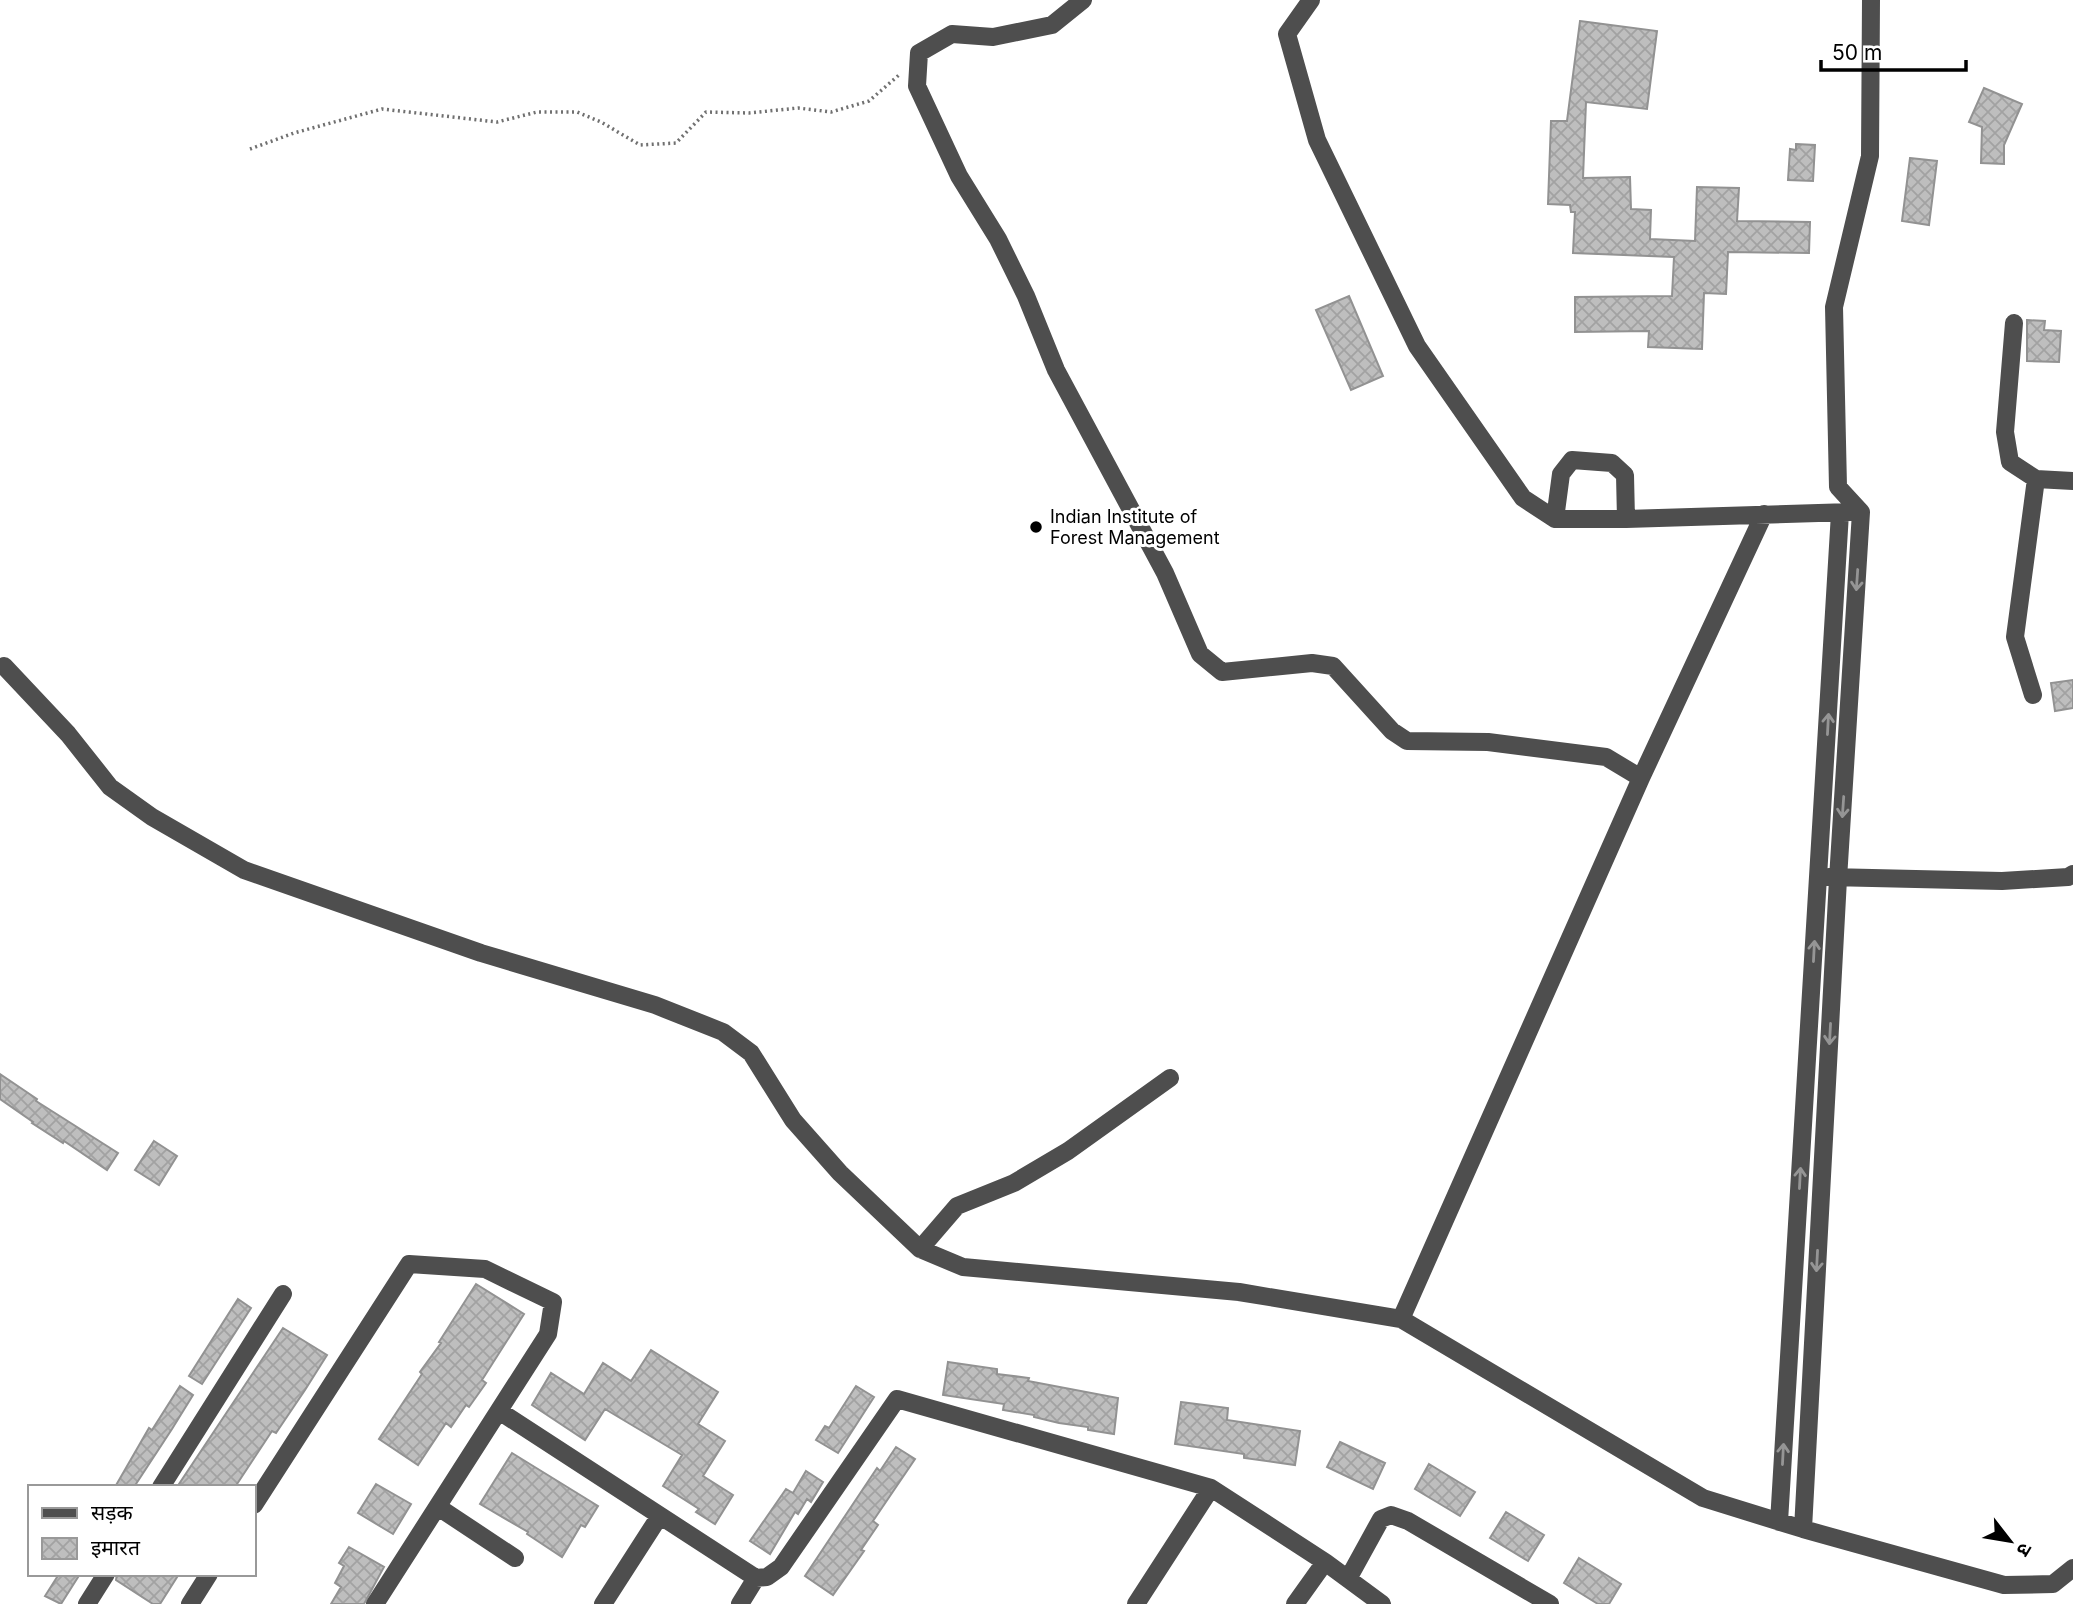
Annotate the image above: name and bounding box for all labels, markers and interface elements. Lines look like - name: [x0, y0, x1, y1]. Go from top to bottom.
- scale bar: [1821, 28, 1966, 72]
- text: 50 m: [1832, 40, 1882, 65]
- place label: Indian Institute of Forest Management: [1050, 506, 1220, 548]
- marker: Indian Institute of Forest Management: [1028, 519, 1044, 535]
- one-way arrow: [1850, 568, 1863, 591]
- one-way arrow: [1821, 712, 1834, 735]
- one-way arrow: [1836, 795, 1849, 818]
- one-way arrow: [1807, 939, 1820, 962]
- one-way arrow: [1823, 1023, 1836, 1046]
- one-way arrow: [1794, 1167, 1807, 1190]
- one-way arrow: [1811, 1250, 1824, 1273]
- one-way arrow: [1777, 1443, 1790, 1466]
- legend: [28, 1485, 256, 1576]
- text: सड़क: [91, 1500, 133, 1525]
- north arrow: [1975, 1506, 2045, 1576]
- text: इमारत: [91, 1535, 141, 1560]
- text: उ: [2011, 1539, 2037, 1561]

